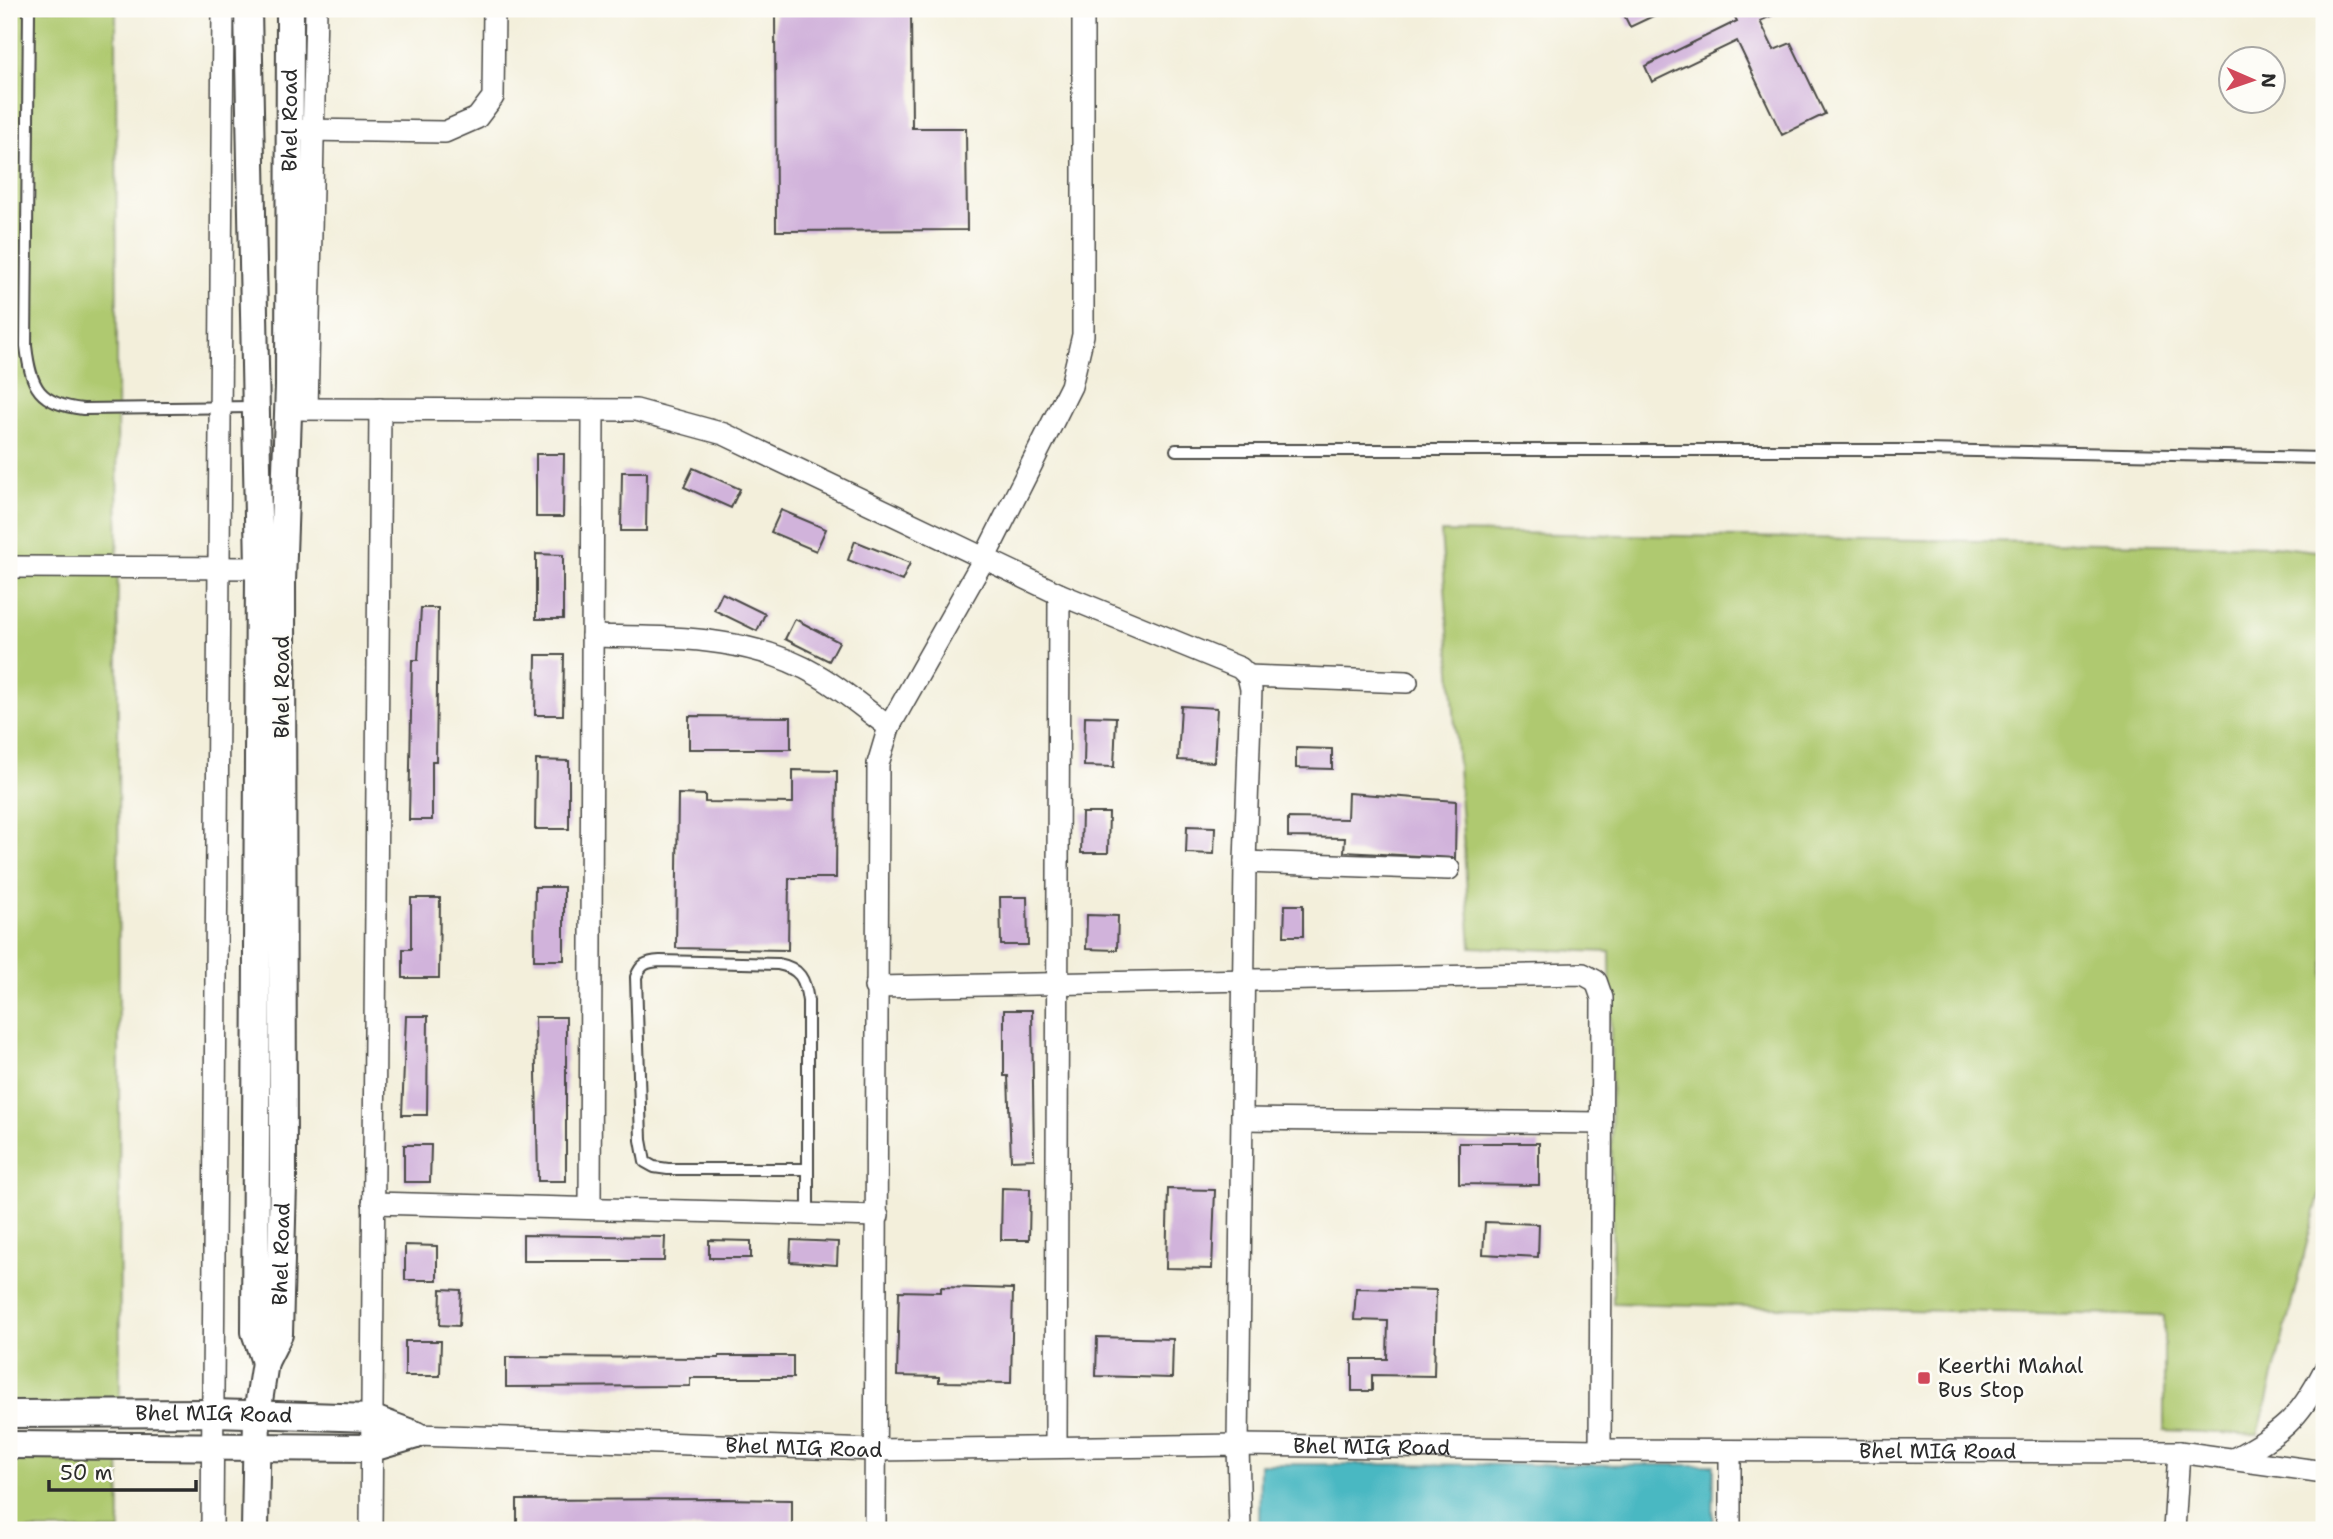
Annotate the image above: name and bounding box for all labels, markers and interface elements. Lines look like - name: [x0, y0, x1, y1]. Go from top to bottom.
- north arrow: [2218, 46, 2288, 116]
- street label: Bhel Road: [276, 68, 304, 172]
- text: N: [2256, 73, 2281, 89]
- street label: Bhel Road: [268, 635, 296, 739]
- street label: Bhel Road: [266, 1202, 296, 1306]
- place label: Keerthi Mahal Bus Stop: [1938, 1352, 2084, 1404]
- marker: Keerthi Mahal Bus Stop: [1916, 1370, 1932, 1386]
- street label: Bhel MIG Road: [135, 1399, 293, 1430]
- street label: Bhel MIG Road: [725, 1431, 883, 1464]
- street label: Bhel MIG Road: [1293, 1432, 1451, 1462]
- street label: Bhel MIG Road: [1859, 1437, 2016, 1465]
- scale bar: [49, 1448, 196, 1492]
- text: 50 m: [60, 1459, 113, 1487]

